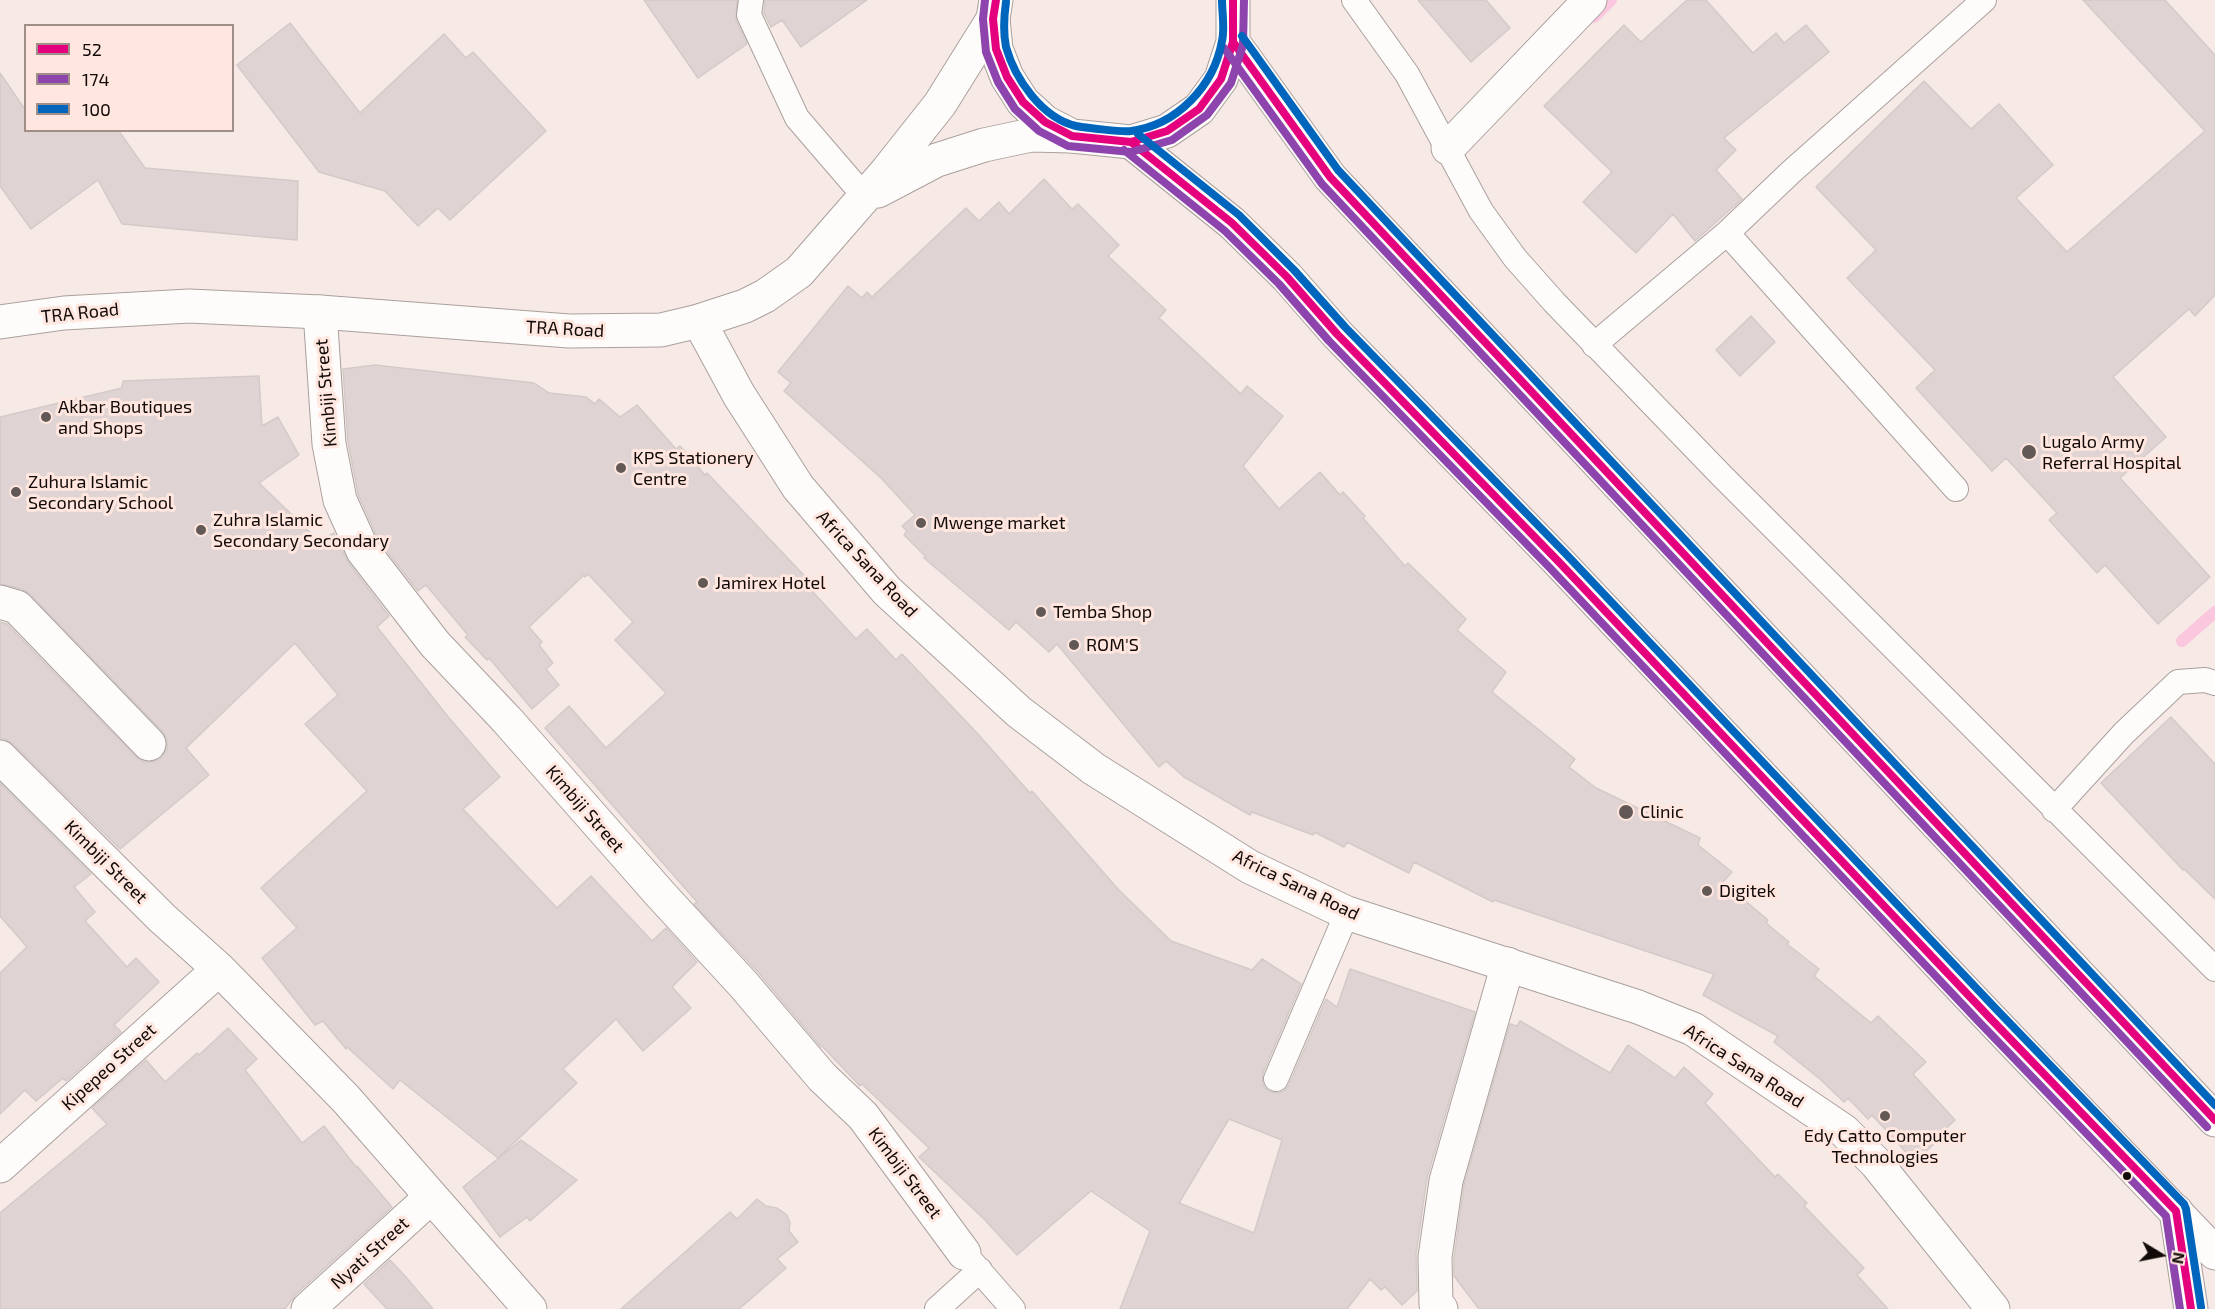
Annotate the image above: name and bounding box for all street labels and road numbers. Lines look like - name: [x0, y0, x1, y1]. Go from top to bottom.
- street label: TRA Road: [40, 298, 120, 328]
- street label: TRA Road: [525, 316, 605, 342]
- street label: Kimbiji Street: [311, 338, 341, 448]
- street label: Africa Sana Road: [812, 506, 922, 622]
- street label: Kimbiji Street: [541, 761, 629, 857]
- street label: Kimbiji Street: [60, 816, 152, 908]
- street label: Africa Sana Road: [1229, 845, 1363, 925]
- street label: Kipepeo Street: [57, 1019, 161, 1115]
- street label: Africa Sana Road: [1680, 1019, 1808, 1113]
- street label: Kimbiji Street: [864, 1123, 946, 1223]
- street label: Nyati Street: [327, 1212, 413, 1294]

